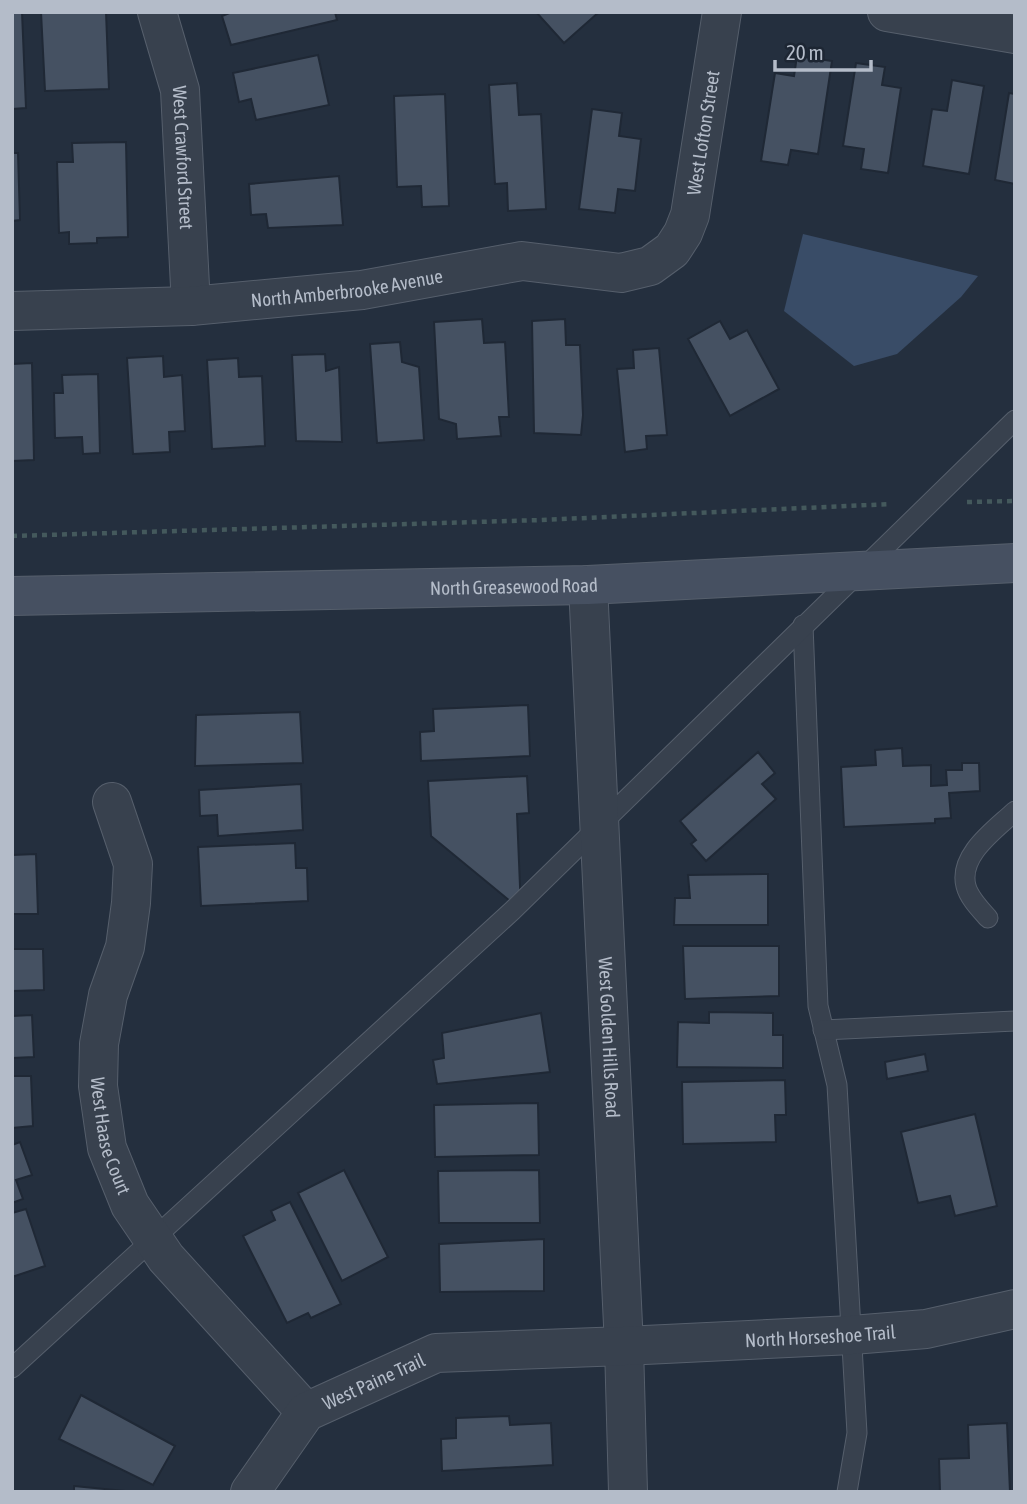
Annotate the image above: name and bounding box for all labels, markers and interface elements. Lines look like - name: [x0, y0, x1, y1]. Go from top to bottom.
- scale bar: [775, 28, 871, 72]
- text: 20 m: [786, 40, 824, 64]
- street label: West Lofton Street: [682, 69, 724, 197]
- street label: West Crawford Street: [169, 85, 198, 230]
- street label: North Amberbrooke Avenue: [250, 265, 445, 311]
- street label: North Greasewood Road: [430, 574, 599, 599]
- street label: West Golden Hills Road: [595, 956, 624, 1119]
- street label: West Haase Court: [87, 1077, 136, 1198]
- street label: North Horseshoe Trail: [744, 1321, 896, 1351]
- street label: West Paine Trail: [319, 1349, 428, 1414]

